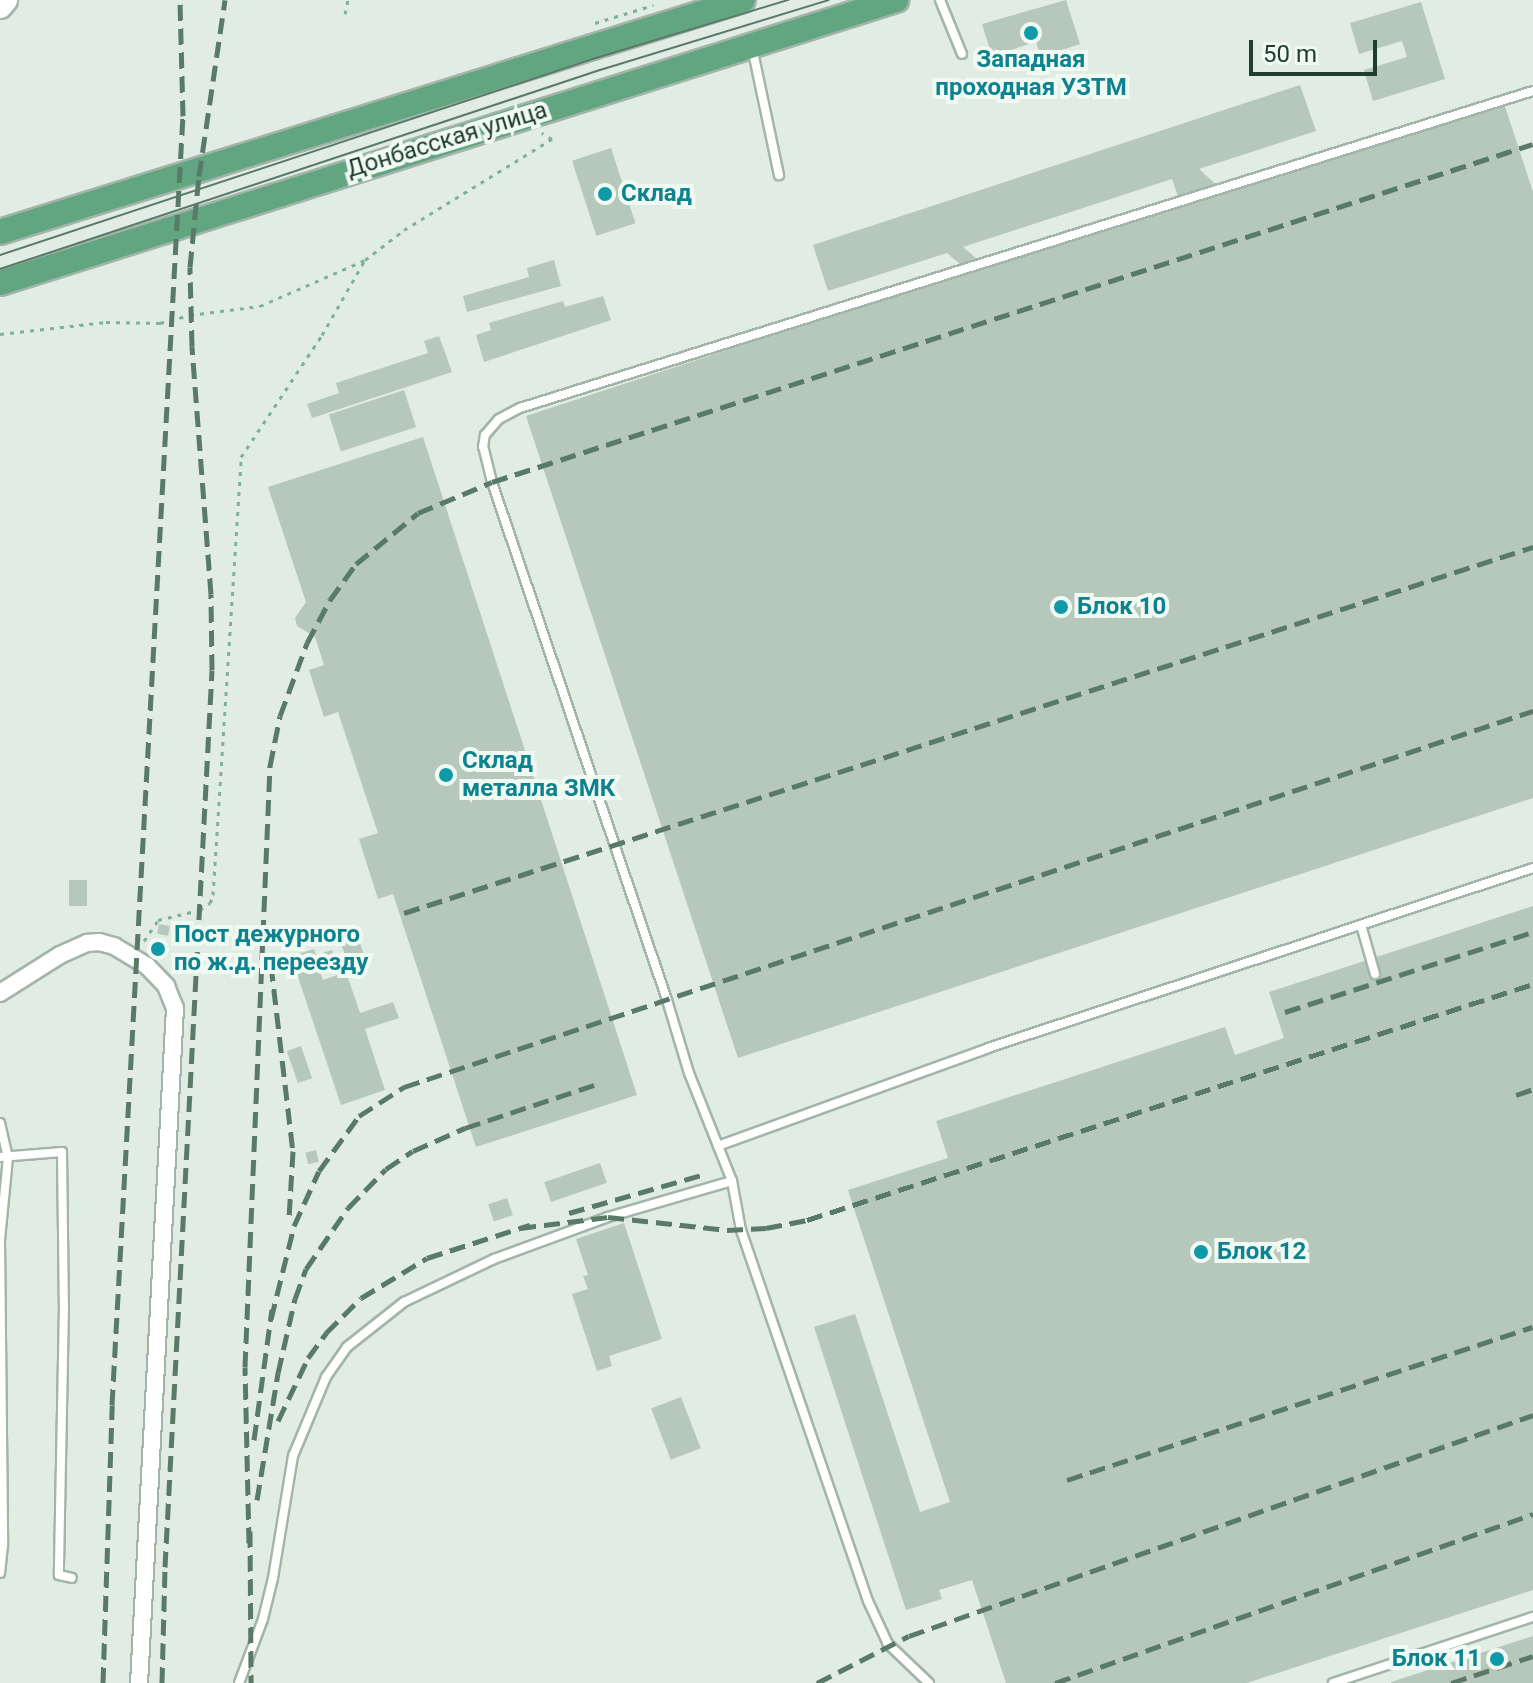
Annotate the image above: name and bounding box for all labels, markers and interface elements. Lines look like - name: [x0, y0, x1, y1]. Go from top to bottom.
- marker: Западная проходная УЗТМ: [1022, 24, 1040, 42]
- scale bar: [1253, 24, 1381, 74]
- text: 50 m: [1263, 40, 1317, 68]
- place label: Западная проходная УЗТМ: [935, 46, 1127, 102]
- street label: Донбасская улица: [343, 96, 551, 184]
- place label: Склад: [621, 180, 692, 208]
- marker: Склад: [596, 185, 614, 203]
- place label: Блок 10: [1077, 593, 1166, 621]
- marker: Блок 10: [1052, 598, 1070, 616]
- place label: Склад металла ЗМК: [462, 747, 615, 803]
- marker: Склад металла ЗМК: [437, 766, 455, 784]
- place label: Пост дежурного по ж.д. переезду: [174, 921, 368, 977]
- marker: Пост дежурного по ж.д. переезду: [149, 940, 167, 958]
- place label: Блок 12: [1217, 1238, 1306, 1266]
- marker: Блок 12: [1192, 1243, 1210, 1261]
- place label: Блок 11: [1392, 1645, 1481, 1673]
- marker: Блок 11: [1488, 1650, 1506, 1668]

